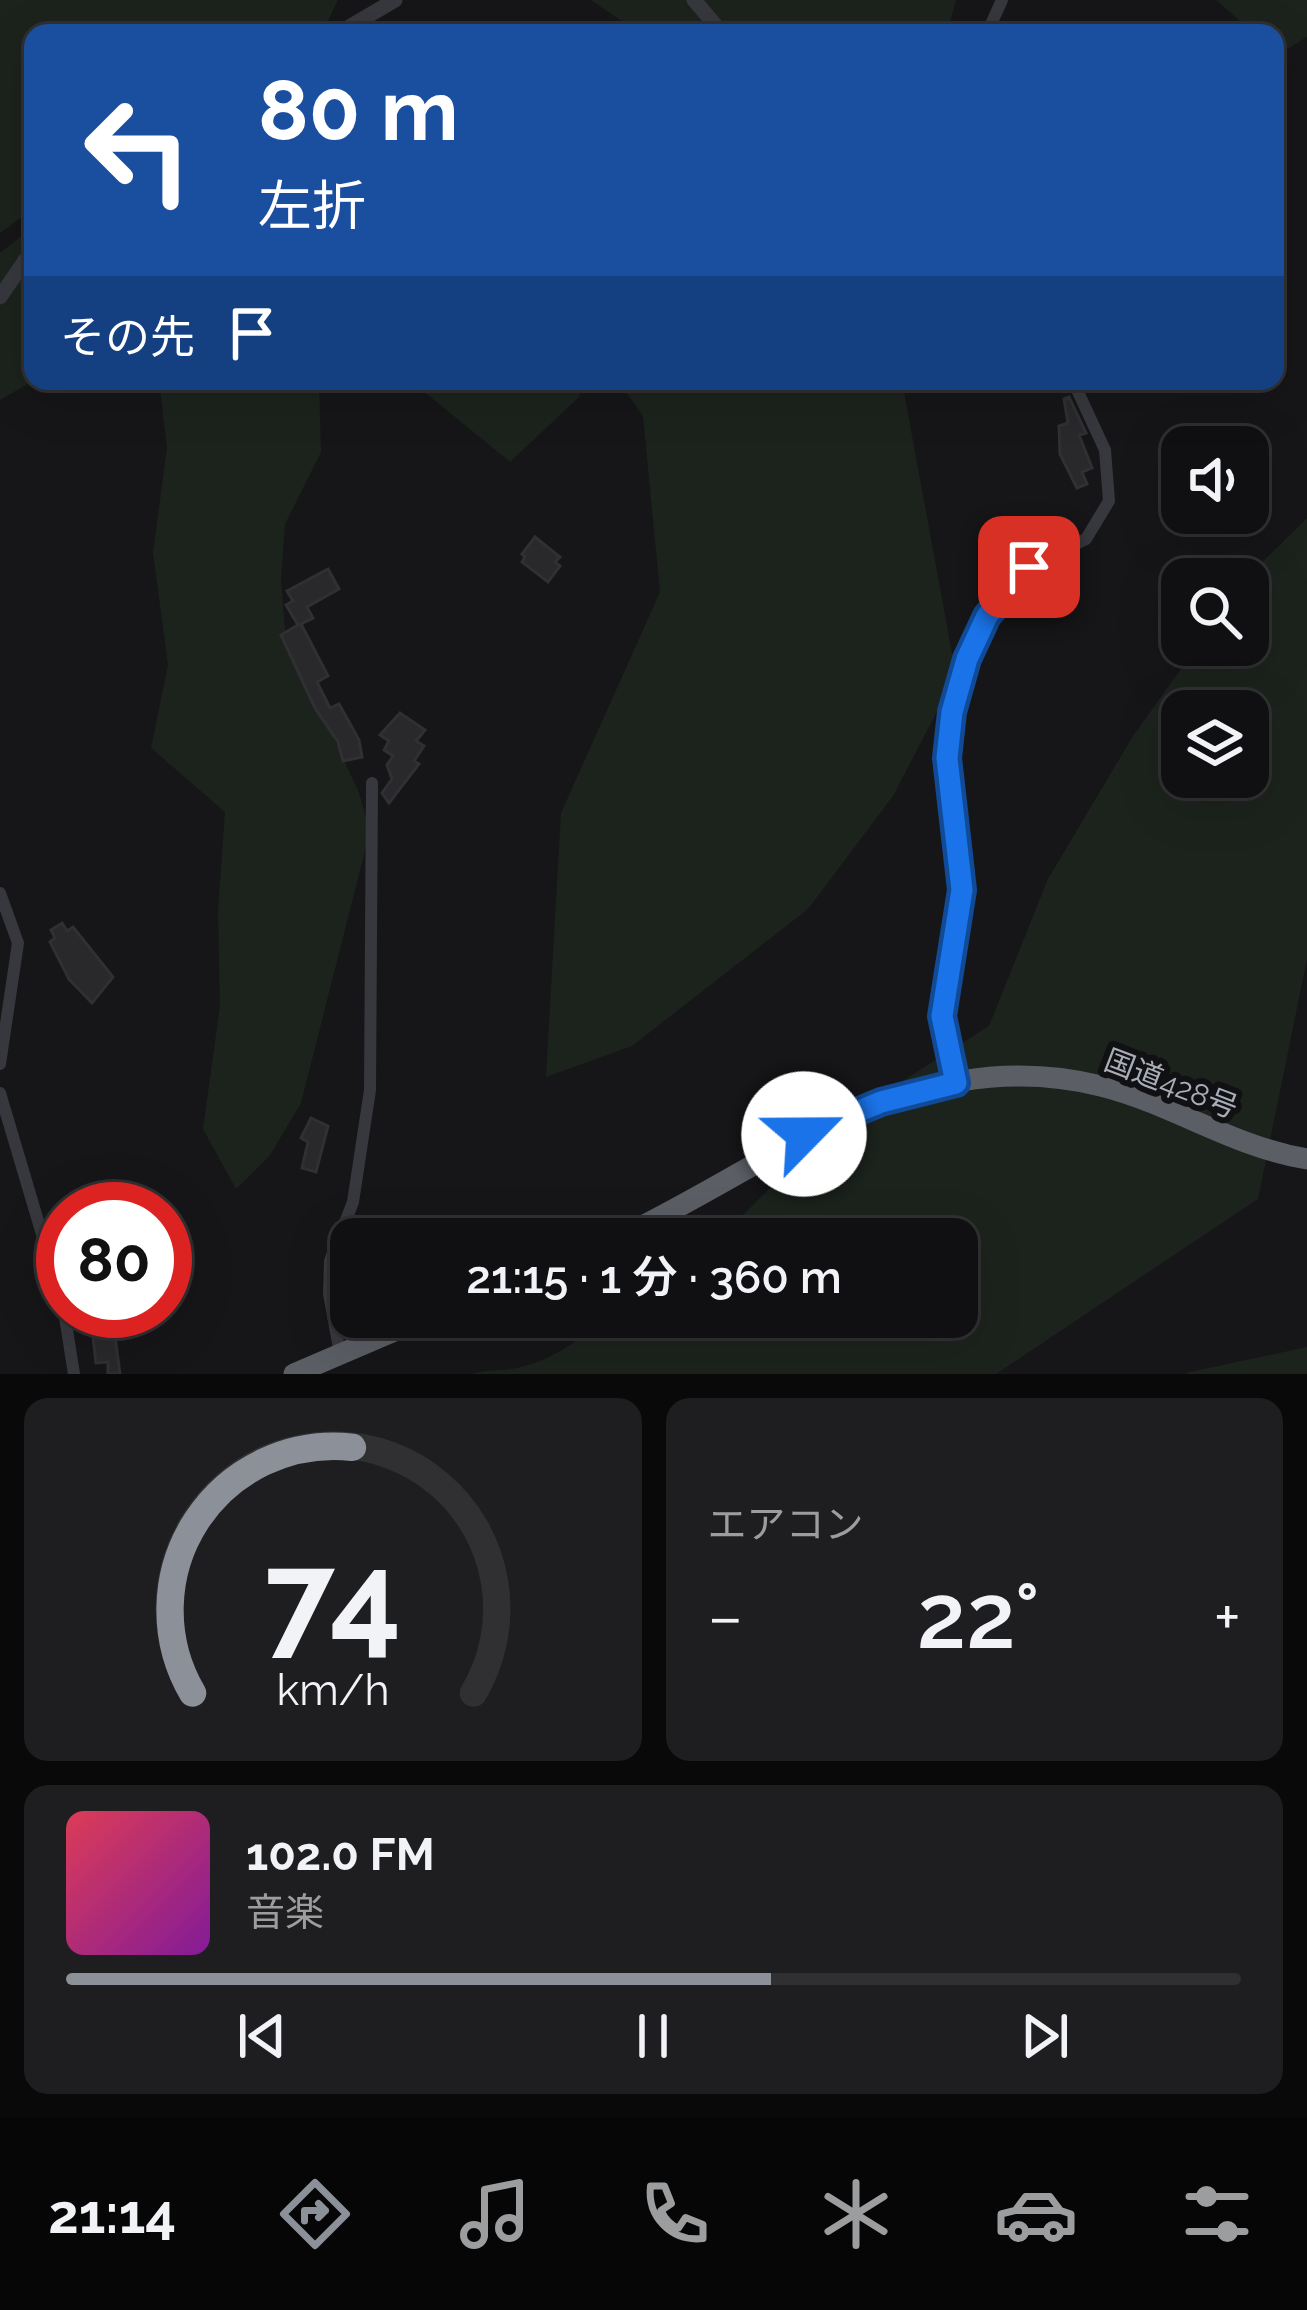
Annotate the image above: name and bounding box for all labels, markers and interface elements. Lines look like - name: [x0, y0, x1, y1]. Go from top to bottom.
- text: 80 m: [258, 61, 459, 160]
- icon: left: [60, 72, 216, 228]
- text: 左折: [258, 174, 366, 238]
- icon: arrive: [219, 300, 285, 366]
- text: その先: [60, 311, 195, 364]
- map controls: [1161, 426, 1269, 798]
- button: sound: [1161, 426, 1269, 534]
- pin: [978, 516, 1080, 618]
- icon: arrive: [996, 534, 1062, 600]
- button: search: [1161, 558, 1269, 666]
- button: layers: [1161, 690, 1269, 798]
- street label: 国道428号: [1100, 1042, 1243, 1125]
- position arrow: [741, 1071, 867, 1197]
- speed limit sign: 80: [36, 1182, 192, 1338]
- text: 21:15 · 1 分 · 360 m: [466, 1251, 842, 1304]
- text: エアコン: [708, 1501, 864, 1547]
- text: 74: [265, 1525, 401, 1671]
- text: 22°: [917, 1563, 1040, 1669]
- text: −: [708, 1578, 743, 1655]
- text: +: [1214, 1578, 1241, 1655]
- text: km/h: [276, 1664, 389, 1714]
- text: 102.0 FM: [246, 1828, 435, 1881]
- text: 音楽: [246, 1889, 324, 1935]
- icon: previous: [229, 2003, 295, 2069]
- icon: pause: [620, 2003, 686, 2069]
- icon: next: [1012, 2003, 1078, 2069]
- icon: directions: [273, 2172, 357, 2256]
- icon: music: [453, 2172, 537, 2256]
- icon: phone: [633, 2172, 717, 2256]
- icon: climate: [814, 2172, 898, 2256]
- icon: car: [994, 2172, 1078, 2256]
- icon: filters: [1175, 2172, 1259, 2256]
- text: 21:14: [48, 2182, 176, 2246]

